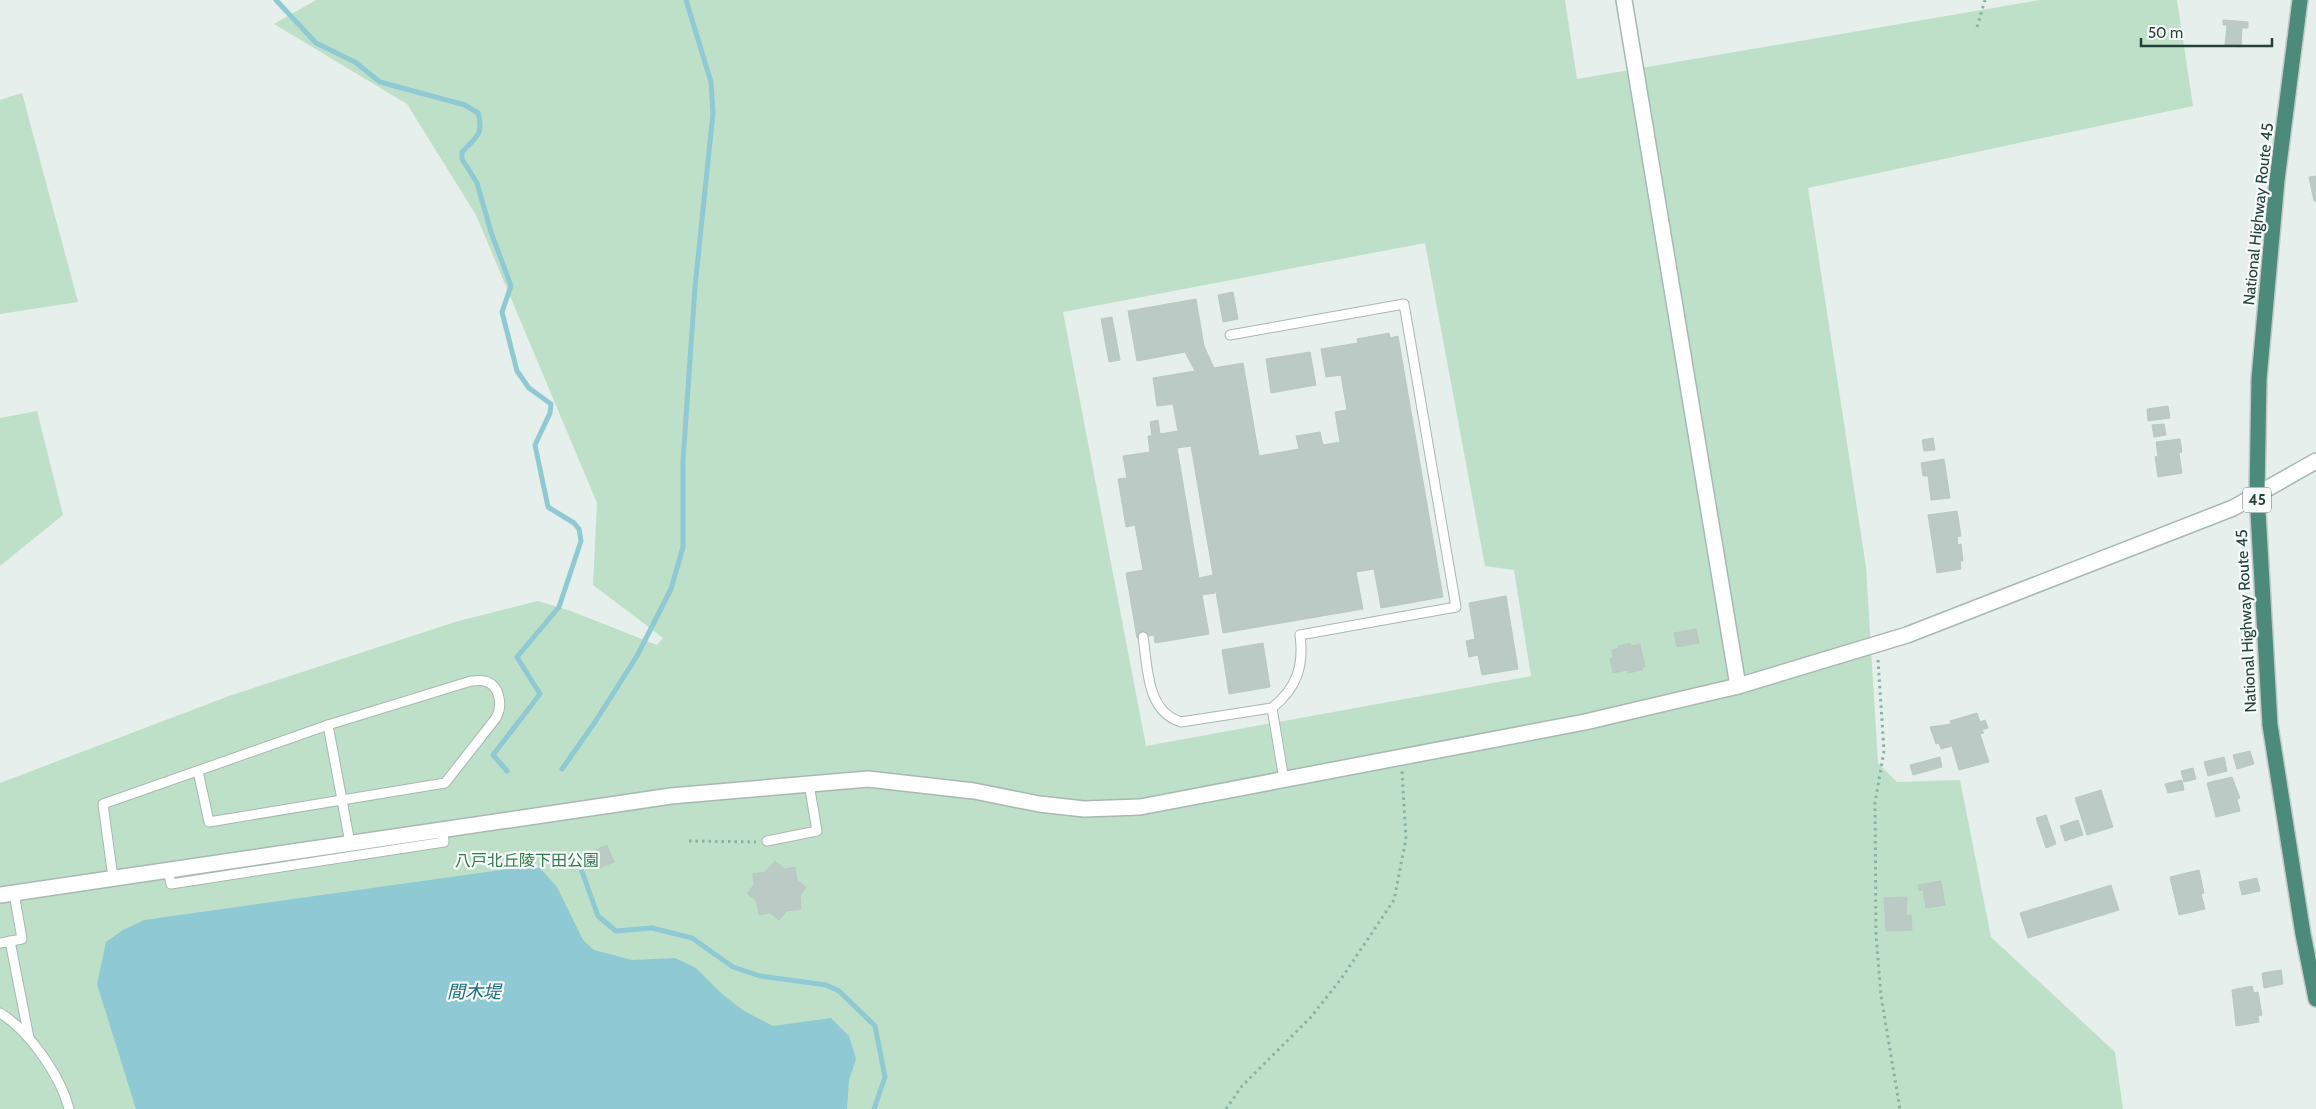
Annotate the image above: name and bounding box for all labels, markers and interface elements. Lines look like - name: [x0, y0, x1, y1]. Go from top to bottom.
- scale bar: [2141, 15, 2272, 47]
- text: 50 m: [2148, 24, 2183, 42]
- street label: National Highway Route 45: [2239, 122, 2277, 306]
- road number: 45: [2243, 488, 2271, 512]
- street label: National Highway Route 45: [2232, 529, 2260, 713]
- park label: 八戸北丘陵下田公園: [455, 851, 599, 870]
- water label: 間木堤: [447, 981, 503, 1003]

